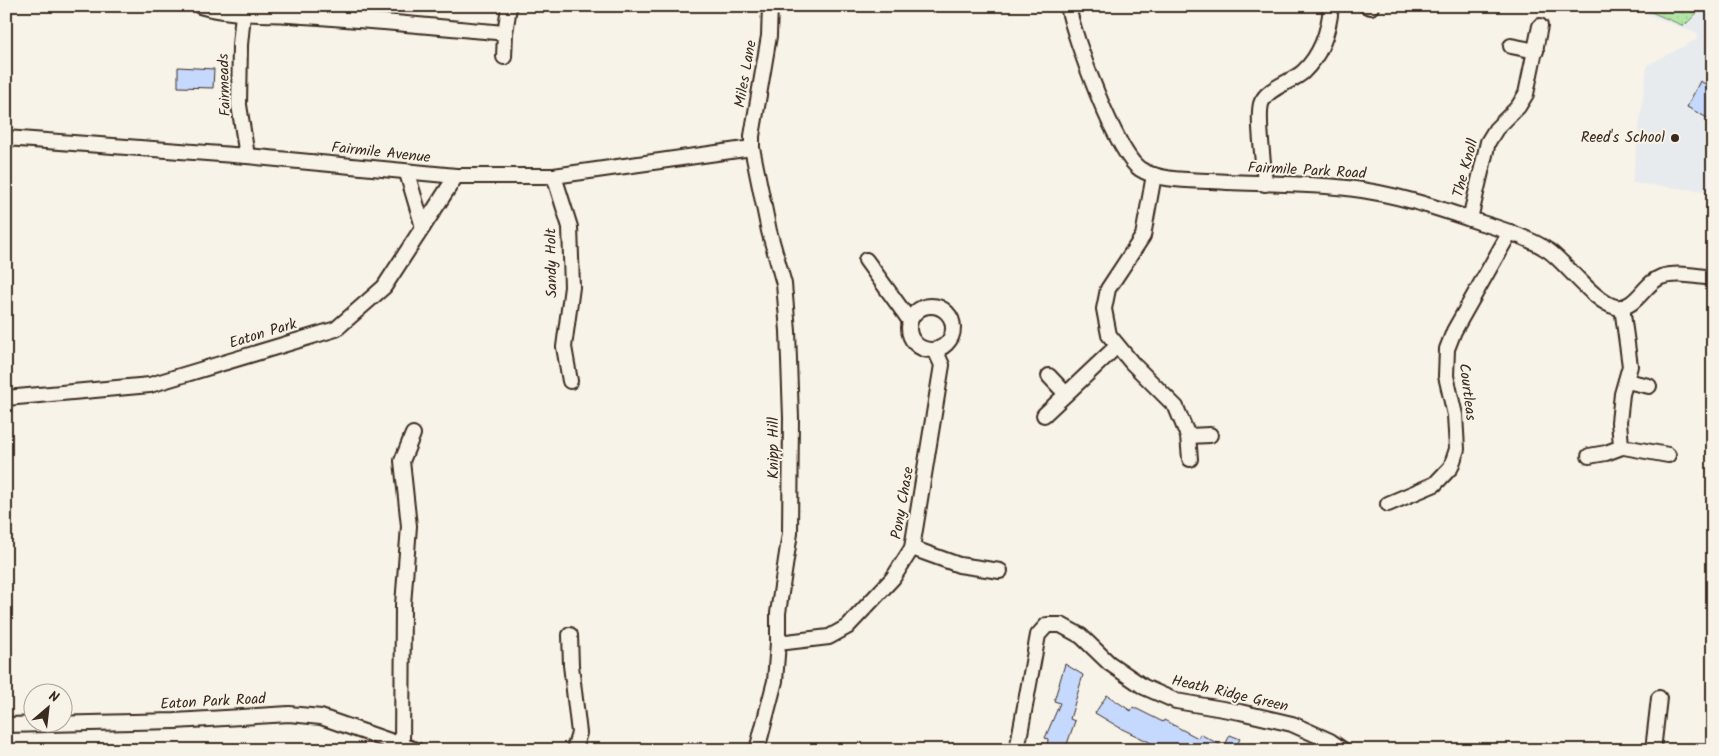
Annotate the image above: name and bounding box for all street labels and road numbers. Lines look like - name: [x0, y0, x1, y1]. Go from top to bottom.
- street label: Miles Lane: [728, 38, 764, 110]
- street label: Fairmeads: [212, 52, 238, 117]
- street label: Fairmile Avenue: [330, 136, 432, 170]
- street label: The Knoll: [1447, 136, 1485, 200]
- street label: Fairmile Park Road: [1247, 156, 1367, 186]
- street label: Sandy Holt: [539, 228, 565, 298]
- street label: Eaton Park: [226, 312, 301, 356]
- street label: Courtleas: [1452, 362, 1482, 423]
- street label: Knipp Hill: [762, 417, 786, 479]
- street label: Pony Chase: [885, 465, 921, 541]
- street label: Heath Ridge Green: [1169, 669, 1291, 719]
- street label: Eaton Park Road: [160, 687, 267, 717]

